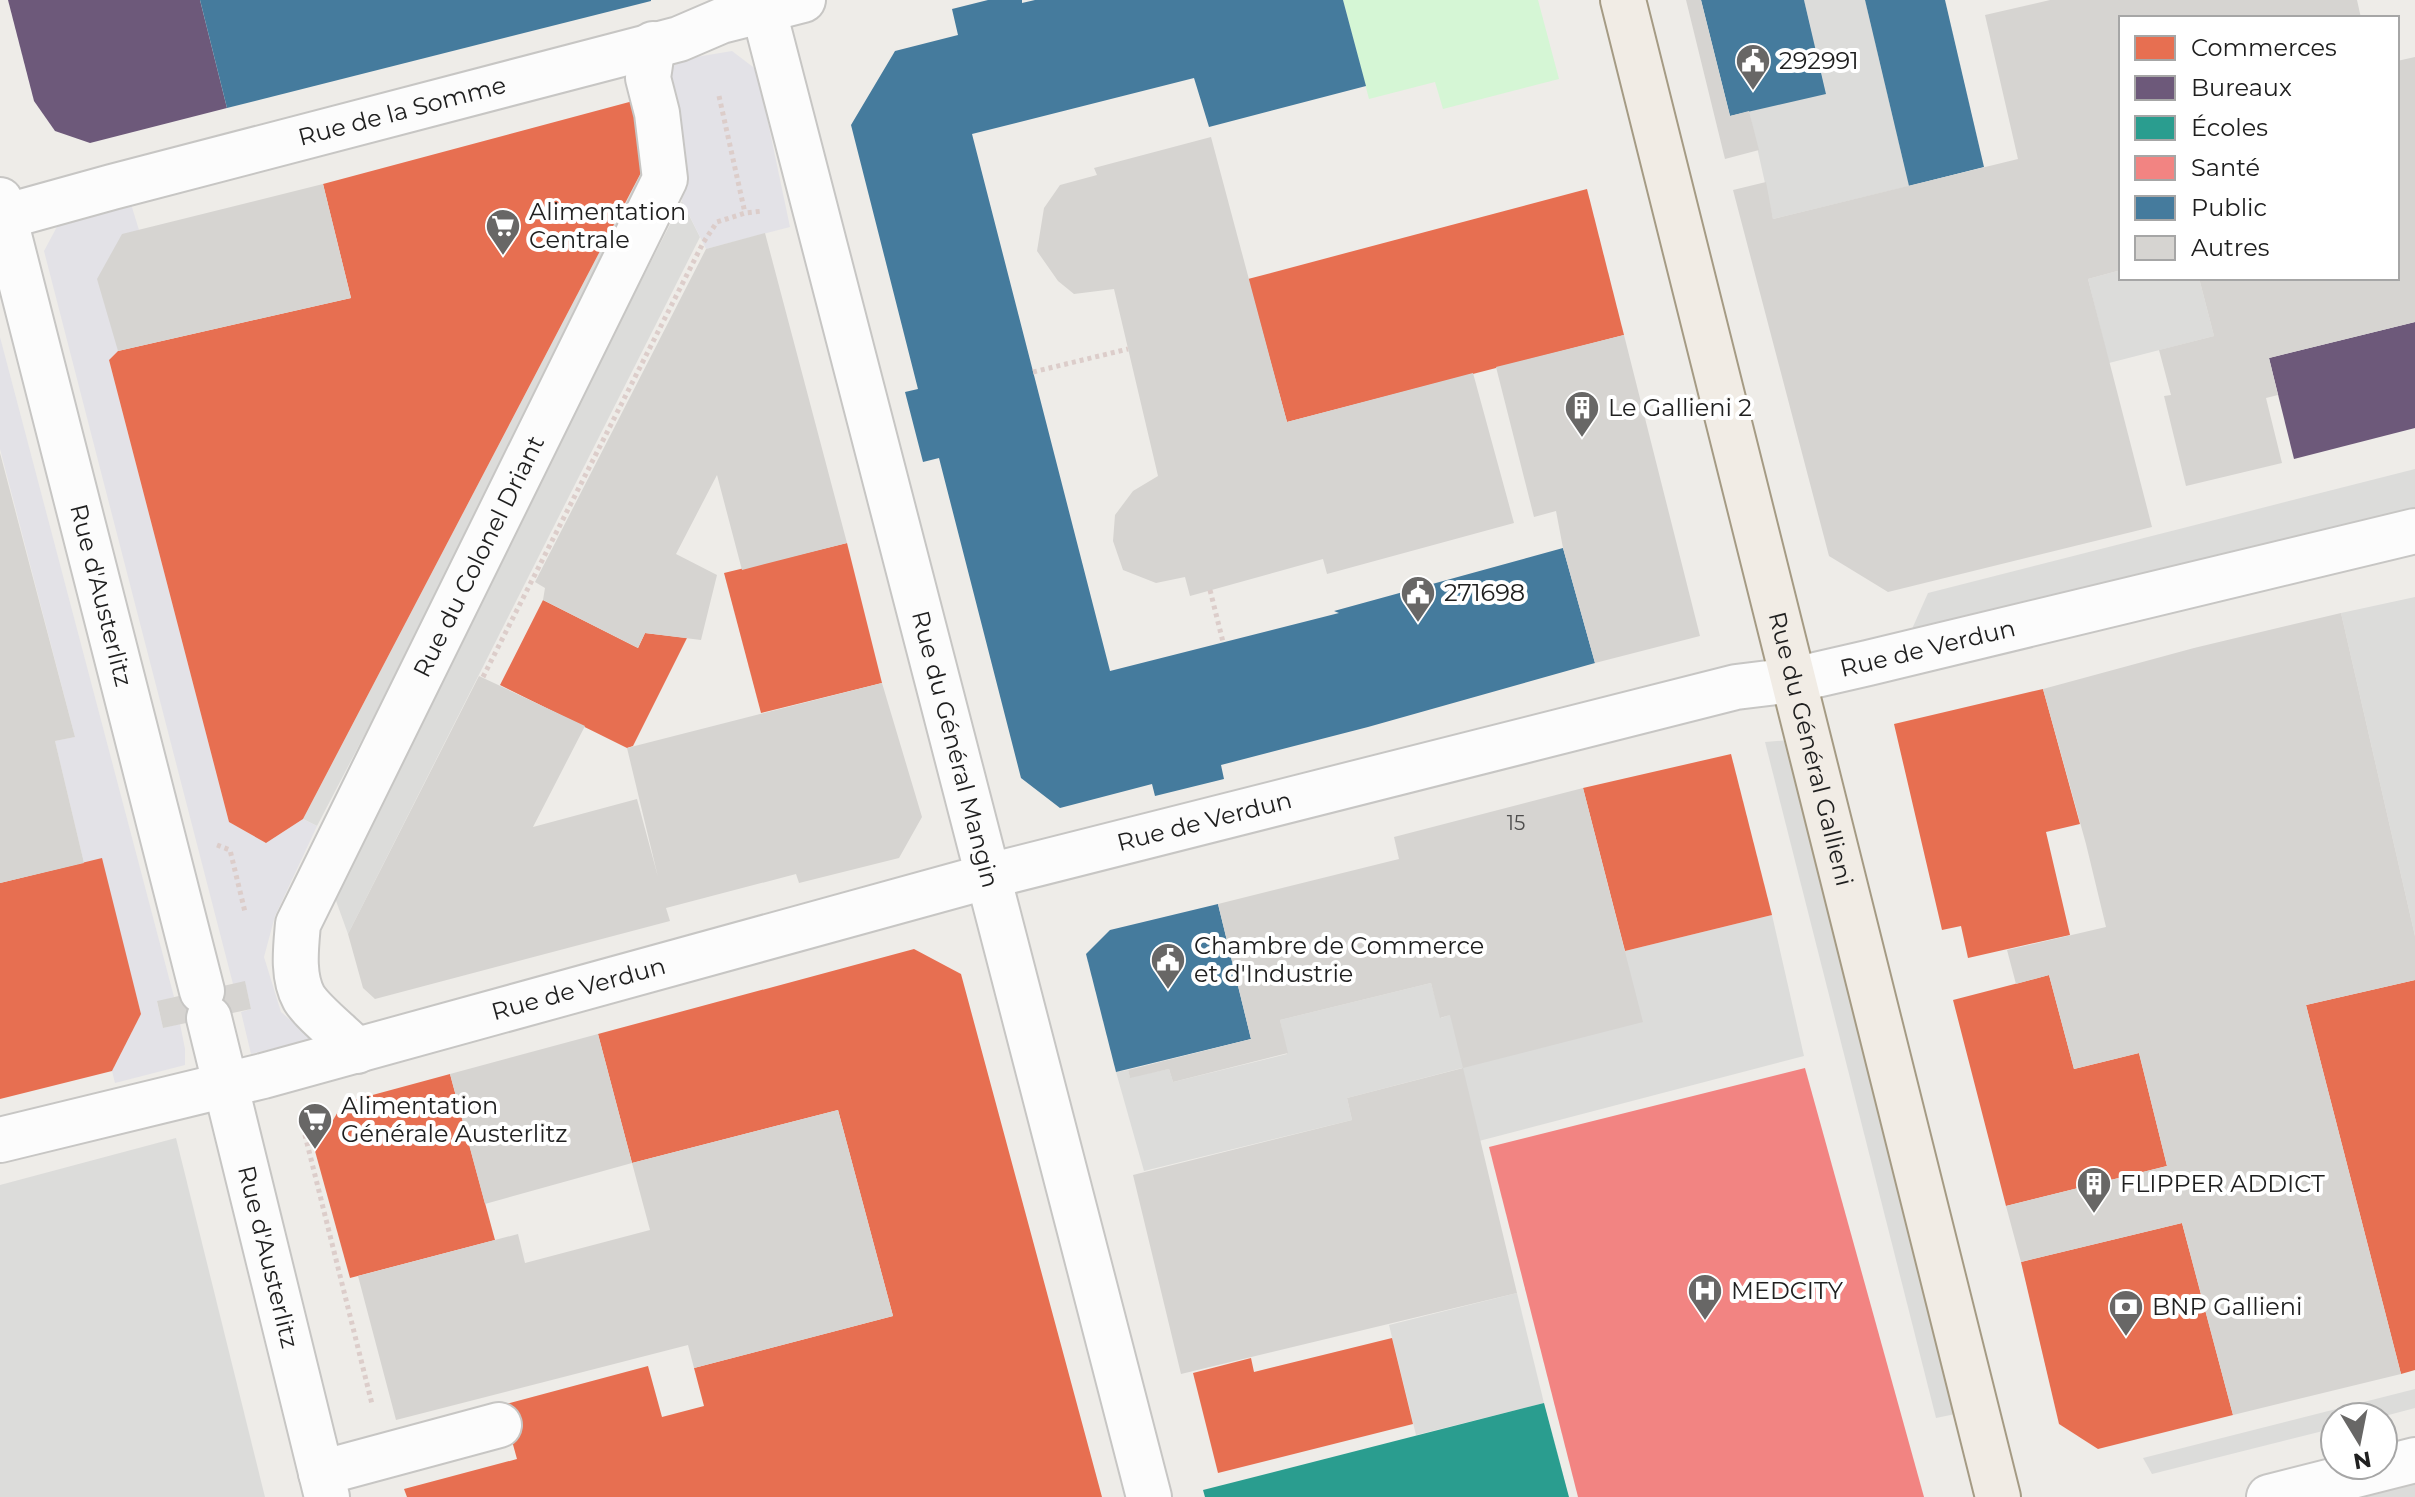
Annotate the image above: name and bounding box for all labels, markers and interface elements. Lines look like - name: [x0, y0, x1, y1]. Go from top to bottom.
- legend: [2119, 16, 2399, 280]
- text: Commerces: [2191, 33, 2337, 62]
- public building icon: 292991: [1734, 42, 1772, 92]
- place label: 292991: [1779, 46, 1859, 75]
- street label: Rue de la Somme: [295, 70, 509, 152]
- text: Bureaux: [2191, 73, 2292, 102]
- text: Écoles: [2191, 113, 2268, 142]
- text: Santé: [2191, 153, 2260, 182]
- text: Public: [2191, 193, 2267, 222]
- place label: Alimentation Centrale: [529, 197, 686, 254]
- supermarket icon: Alimentation Centrale: [484, 207, 522, 257]
- text: Autres: [2191, 233, 2269, 262]
- building icon: Le Gallieni 2: [1563, 389, 1601, 439]
- place label: Le Gallieni 2: [1608, 393, 1752, 422]
- street label: Rue du Colonel Driant: [407, 431, 550, 682]
- street label: Rue d'Austerlitz: [64, 501, 139, 689]
- public building icon: 271698: [1399, 574, 1437, 624]
- place label: 271698: [1444, 578, 1525, 607]
- street label: Rue du Général Mangin: [906, 608, 1005, 891]
- street label: Rue du Général Gallieni: [1763, 609, 1859, 889]
- street label: Rue de Verdun: [1837, 613, 2018, 683]
- street label: Rue de Verdun: [1114, 785, 1295, 857]
- house number: 15: [1507, 811, 1525, 835]
- place label: Chambre de Commerce et d'Industrie: [1194, 931, 1484, 988]
- public building icon: Chambre de Commerce et d'Industrie: [1149, 941, 1187, 991]
- street label: Rue de Verdun: [488, 951, 669, 1026]
- place label: Alimentation Générale Austerlitz: [341, 1091, 568, 1148]
- supermarket icon: Alimentation Générale Austerlitz: [296, 1101, 334, 1151]
- street label: Rue d'Austerlitz: [232, 1162, 305, 1351]
- building icon: FLIPPER ADDICT: [2075, 1165, 2113, 1215]
- place label: FLIPPER ADDICT: [2120, 1169, 2325, 1198]
- hospital icon: MEDCITY: [1686, 1272, 1724, 1322]
- place label: MEDCITY: [1731, 1276, 1844, 1305]
- bank icon: BNP Gallieni: [2107, 1288, 2145, 1338]
- place label: BNP Gallieni: [2152, 1292, 2302, 1321]
- north arrow: [2319, 1401, 2399, 1481]
- text: N: [2351, 1445, 2373, 1475]

